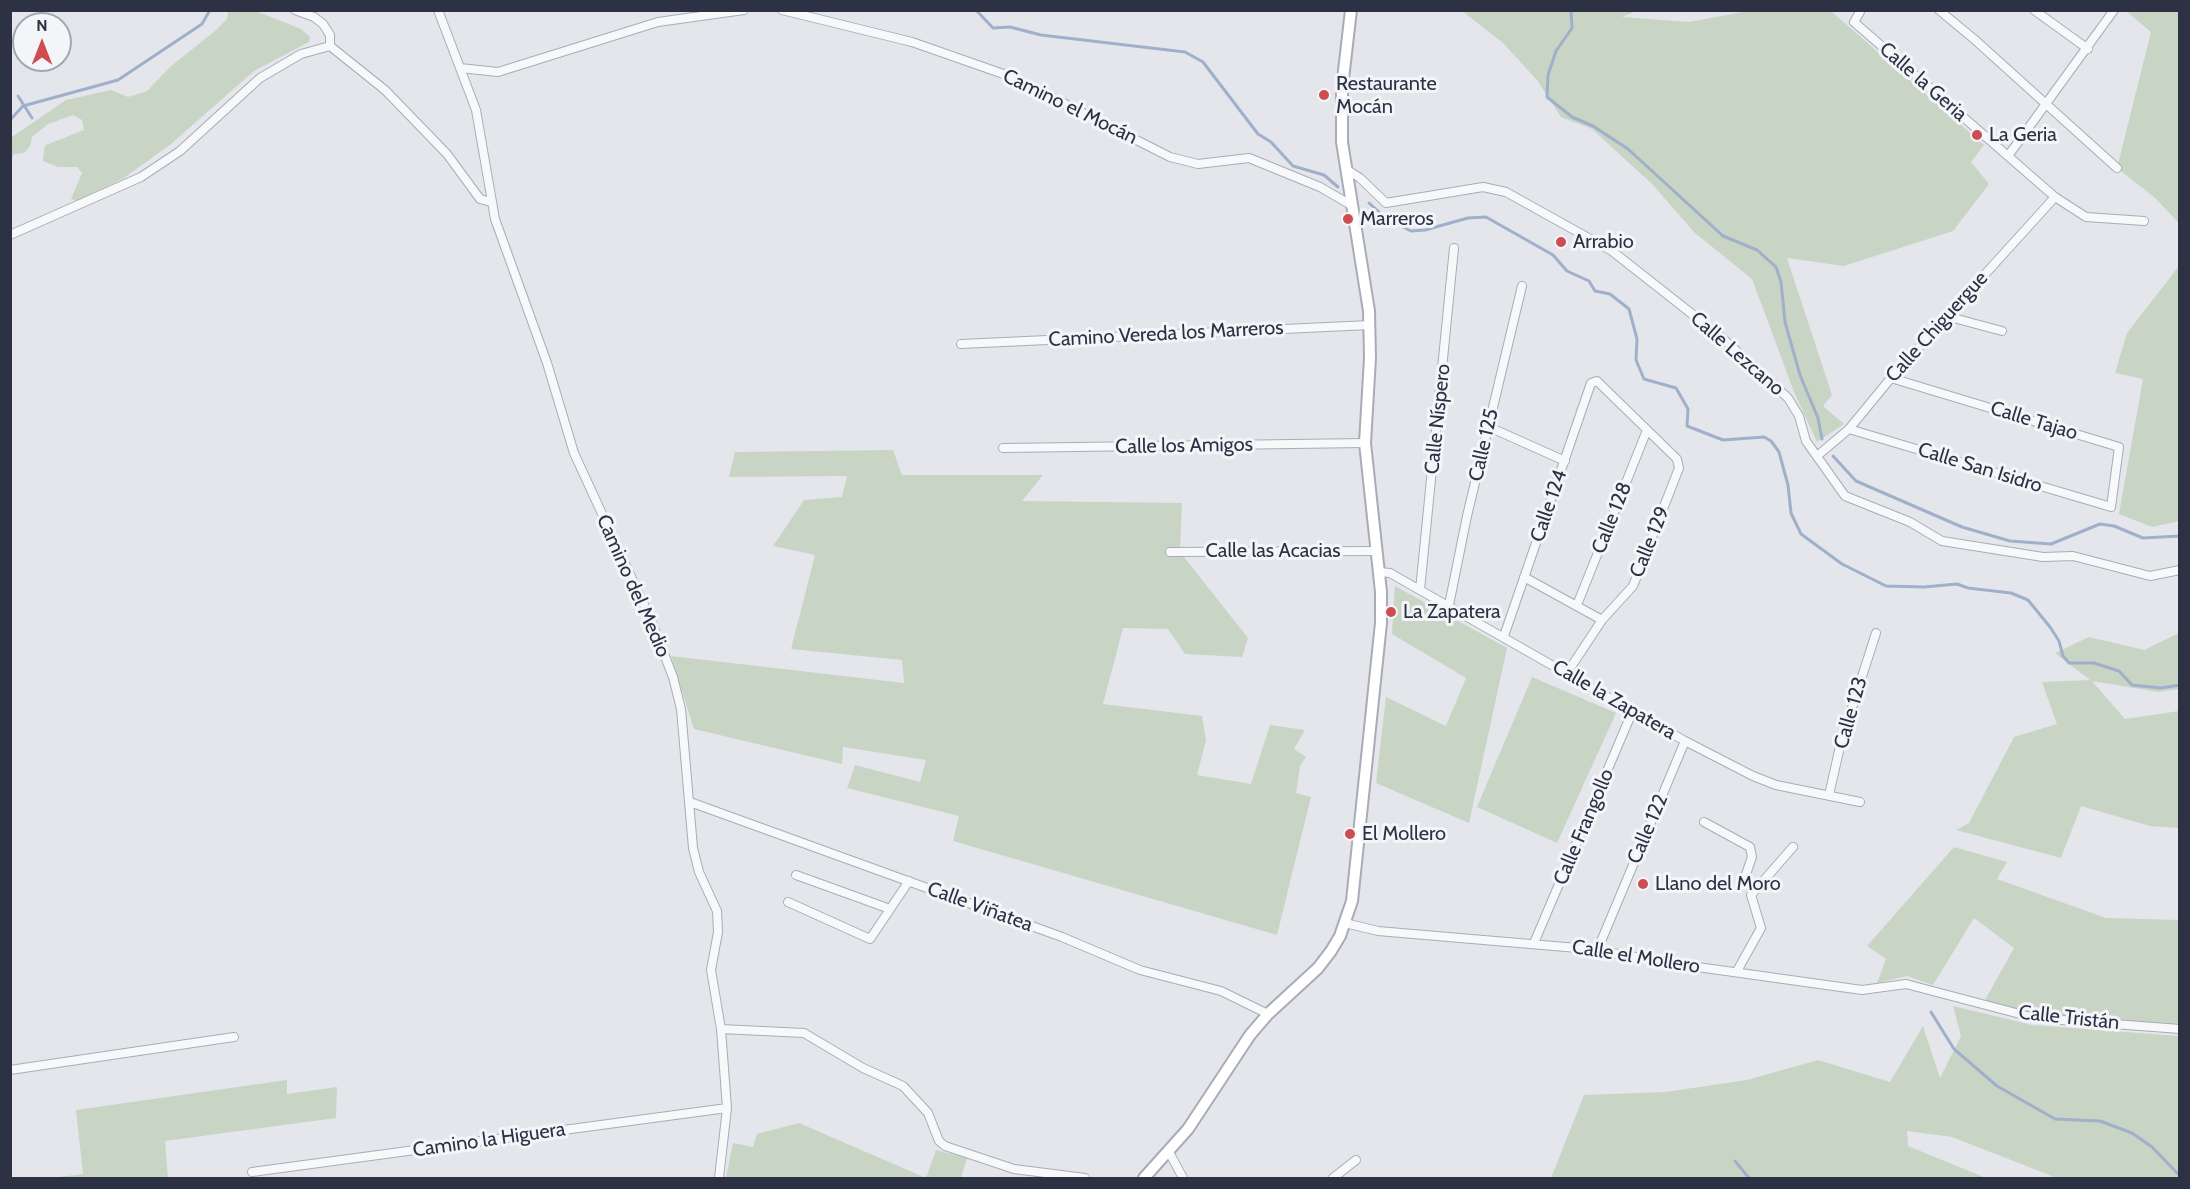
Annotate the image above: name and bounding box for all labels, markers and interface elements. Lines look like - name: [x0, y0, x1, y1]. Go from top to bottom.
- north arrow: [12, 12, 72, 72]
- text: N: [36, 16, 48, 35]
- street label: Calle la Geria: [1874, 37, 1972, 127]
- street label: Camino el Mocán: [999, 64, 1141, 150]
- place label: Restaurante Mocán: [1336, 72, 1437, 119]
- marker: Restaurante Mocán: [1317, 88, 1331, 102]
- place label: La Geria: [1989, 123, 2057, 147]
- marker: La Geria: [1970, 128, 1984, 142]
- place label: Marreros: [1360, 207, 1434, 231]
- marker: Marreros: [1341, 212, 1355, 226]
- place label: Arrabio: [1573, 230, 1634, 254]
- marker: Arrabio: [1554, 235, 1568, 249]
- street label: Calle Chiguergue: [1881, 267, 1993, 387]
- street label: Calle Lezcano: [1685, 307, 1789, 401]
- street label: Camino Vereda los Marreros: [1048, 316, 1284, 352]
- street label: Calle Níspero: [1420, 363, 1456, 475]
- street label: Calle Tajao: [1988, 396, 2080, 446]
- street label: Calle 125: [1464, 406, 1504, 484]
- street label: Calle los Amigos: [1115, 433, 1253, 459]
- street label: Calle San Isidro: [1915, 438, 2045, 498]
- street label: Calle 124: [1526, 467, 1572, 545]
- street label: Calle 128: [1587, 479, 1637, 557]
- street label: Calle 129: [1625, 503, 1675, 581]
- street label: Camino del Medio: [591, 511, 675, 661]
- street label: Calle las Acacias: [1205, 539, 1341, 563]
- place label: La Zapatera: [1403, 600, 1501, 624]
- marker: La Zapatera: [1384, 605, 1398, 619]
- street label: Calle la Zapatera: [1548, 655, 1680, 745]
- street label: Calle 123: [1829, 674, 1873, 752]
- street label: Calle Frangollo: [1549, 765, 1619, 889]
- street label: Calle 122: [1623, 790, 1673, 868]
- place label: El Mollero: [1362, 822, 1446, 846]
- marker: El Mollero: [1343, 827, 1357, 841]
- place label: Llano del Moro: [1655, 872, 1781, 896]
- street label: Calle Viñatea: [924, 877, 1036, 937]
- marker: Llano del Moro: [1636, 877, 1650, 891]
- street label: Calle el Mollero: [1570, 935, 1702, 979]
- street label: Calle Tristán: [2017, 1001, 2121, 1035]
- street label: Camino la Higuera: [411, 1117, 567, 1163]

